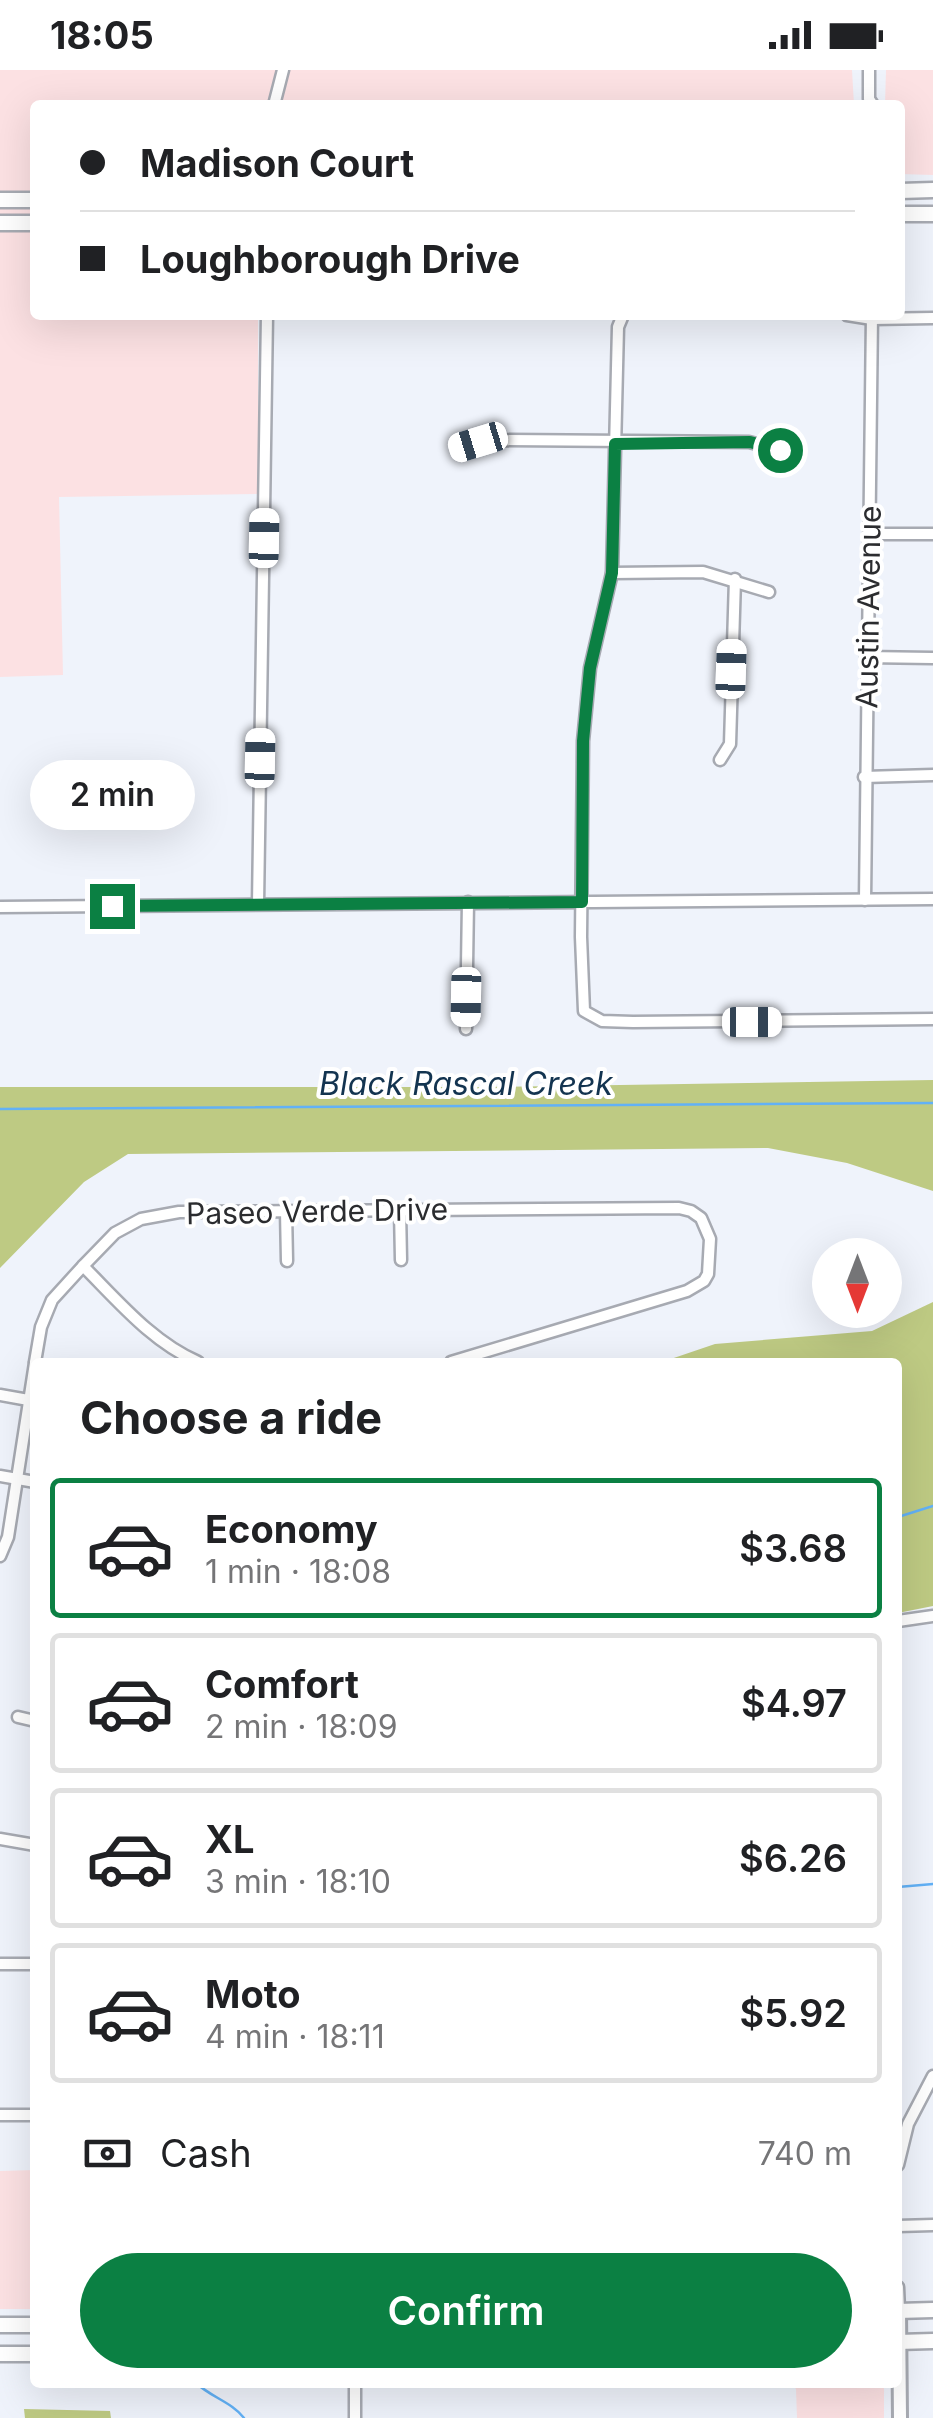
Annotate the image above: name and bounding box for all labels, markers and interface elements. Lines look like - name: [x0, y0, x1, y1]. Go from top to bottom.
- text: 18:05: [50, 12, 154, 58]
- text: Madison Court: [140, 140, 414, 186]
- text: Loughborough Drive: [140, 236, 520, 282]
- car: [445, 419, 511, 465]
- route start: [758, 428, 803, 473]
- street label: Austin Avenue: [848, 505, 888, 709]
- car: [248, 508, 280, 568]
- car: [715, 638, 747, 700]
- car: [244, 728, 276, 788]
- callout: 2 min: [29, 761, 194, 831]
- text: 2 min: [70, 775, 155, 814]
- route end: [90, 884, 135, 929]
- car: [450, 967, 482, 1027]
- car: [722, 1007, 782, 1037]
- water label: Black Rascal Creek: [319, 1064, 614, 1103]
- street label: Paseo Verde Drive: [186, 1191, 448, 1231]
- north arrow: [812, 1238, 902, 1328]
- map controls: [812, 1238, 902, 1328]
- text: Choose a ride: [80, 1390, 382, 1445]
- icon: car: [85, 1503, 175, 1593]
- text: Economy: [205, 1506, 378, 1552]
- text: $3.68: [739, 1525, 847, 1571]
- text: 1 min · 18:08: [205, 1552, 391, 1591]
- icon: car: [85, 1658, 175, 1748]
- text: Comfort: [205, 1661, 359, 1707]
- text: $4.97: [741, 1680, 847, 1726]
- text: 2 min · 18:09: [205, 1707, 397, 1746]
- icon: car: [85, 1813, 175, 1903]
- text: XL: [205, 1816, 255, 1862]
- text: $6.26: [739, 1835, 847, 1881]
- text: 3 min · 18:10: [205, 1862, 391, 1901]
- icon: car: [85, 1968, 175, 2058]
- text: Moto: [205, 1971, 301, 2017]
- text: $5.92: [740, 1990, 847, 2036]
- text: 4 min · 18:11: [205, 2017, 385, 2056]
- icon: cash: [80, 2126, 135, 2181]
- text: Cash: [160, 2130, 252, 2176]
- text: 740 m: [758, 2134, 852, 2173]
- button: Confirm: [80, 2253, 852, 2368]

